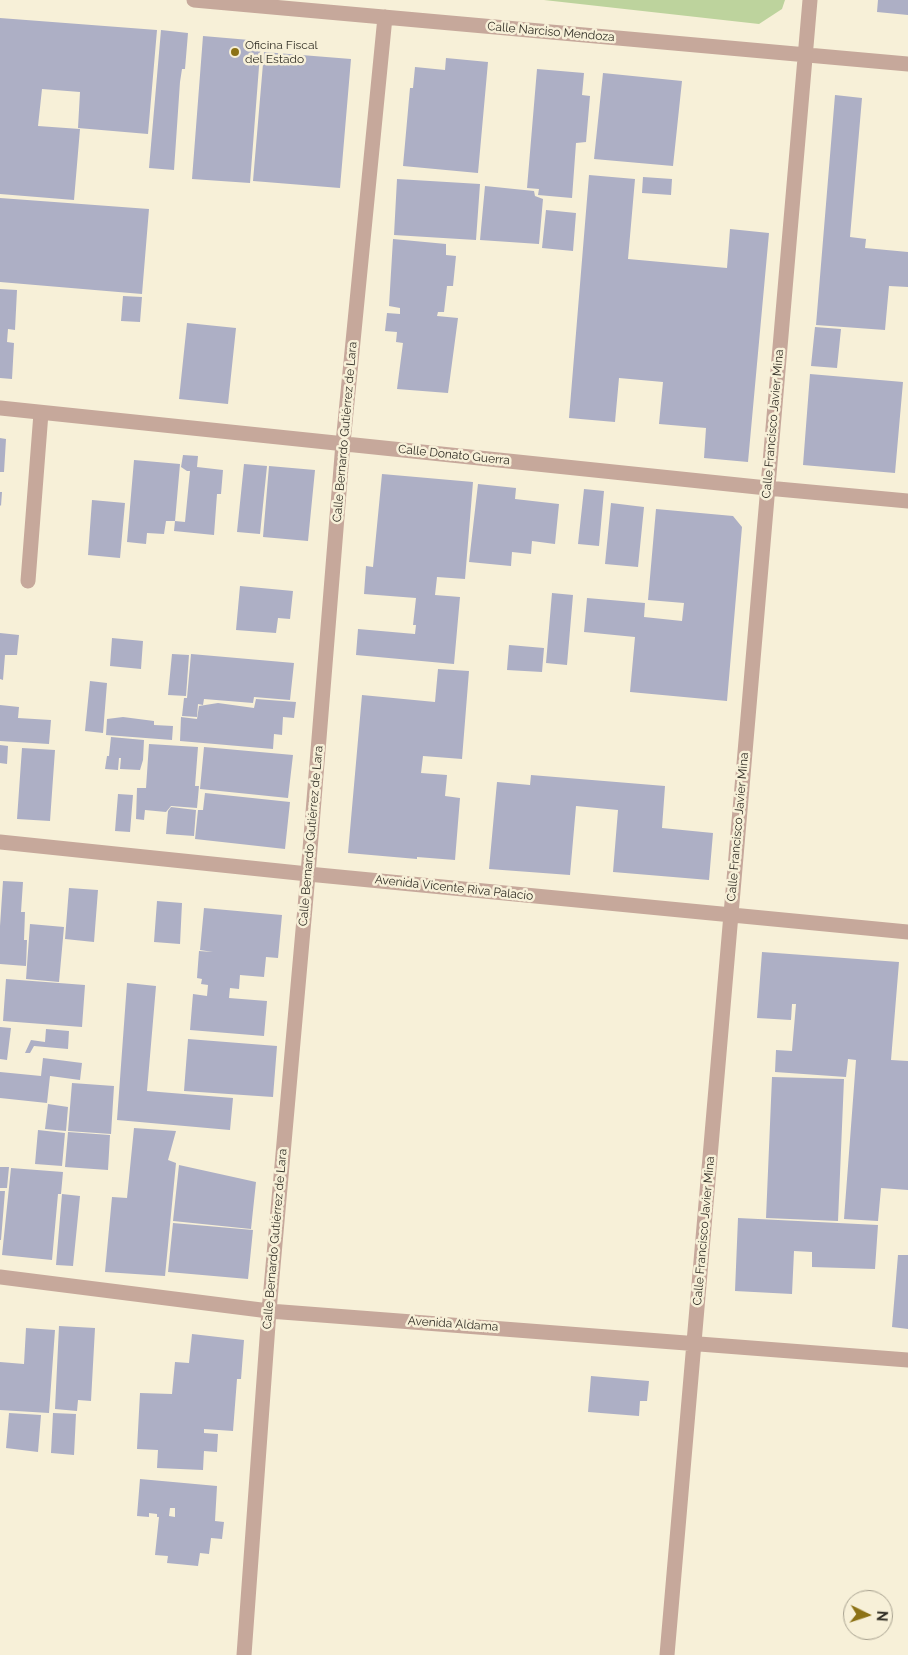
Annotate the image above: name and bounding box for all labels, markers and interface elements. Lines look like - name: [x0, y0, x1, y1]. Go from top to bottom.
- street label: Calle Narciso Mendoza: [487, 19, 615, 45]
- place label: Oficina Fiscal del Estado: [245, 38, 318, 66]
- marker: Oficina Fiscal del Estado: [229, 46, 241, 58]
- street label: Calle Bernardo Gutiérrez de Lara: [330, 341, 360, 523]
- street label: Calle Francisco Javier Mina: [759, 349, 787, 499]
- street label: Calle Donato Guerra: [397, 442, 511, 468]
- street label: Calle Bernardo Gutiérrez de Lara: [296, 745, 326, 927]
- street label: Calle Francisco Javier Mina: [724, 752, 752, 902]
- street label: Avenida Vicente Riva Palacio: [374, 873, 534, 903]
- street label: Calle Bernardo Gutiérrez de Lara: [260, 1148, 290, 1330]
- street label: Calle Francisco Javier Mina: [690, 1156, 718, 1306]
- street label: Avenida Aldama: [407, 1314, 499, 1334]
- north arrow: [843, 1590, 893, 1640]
- text: N: [874, 1610, 890, 1622]

